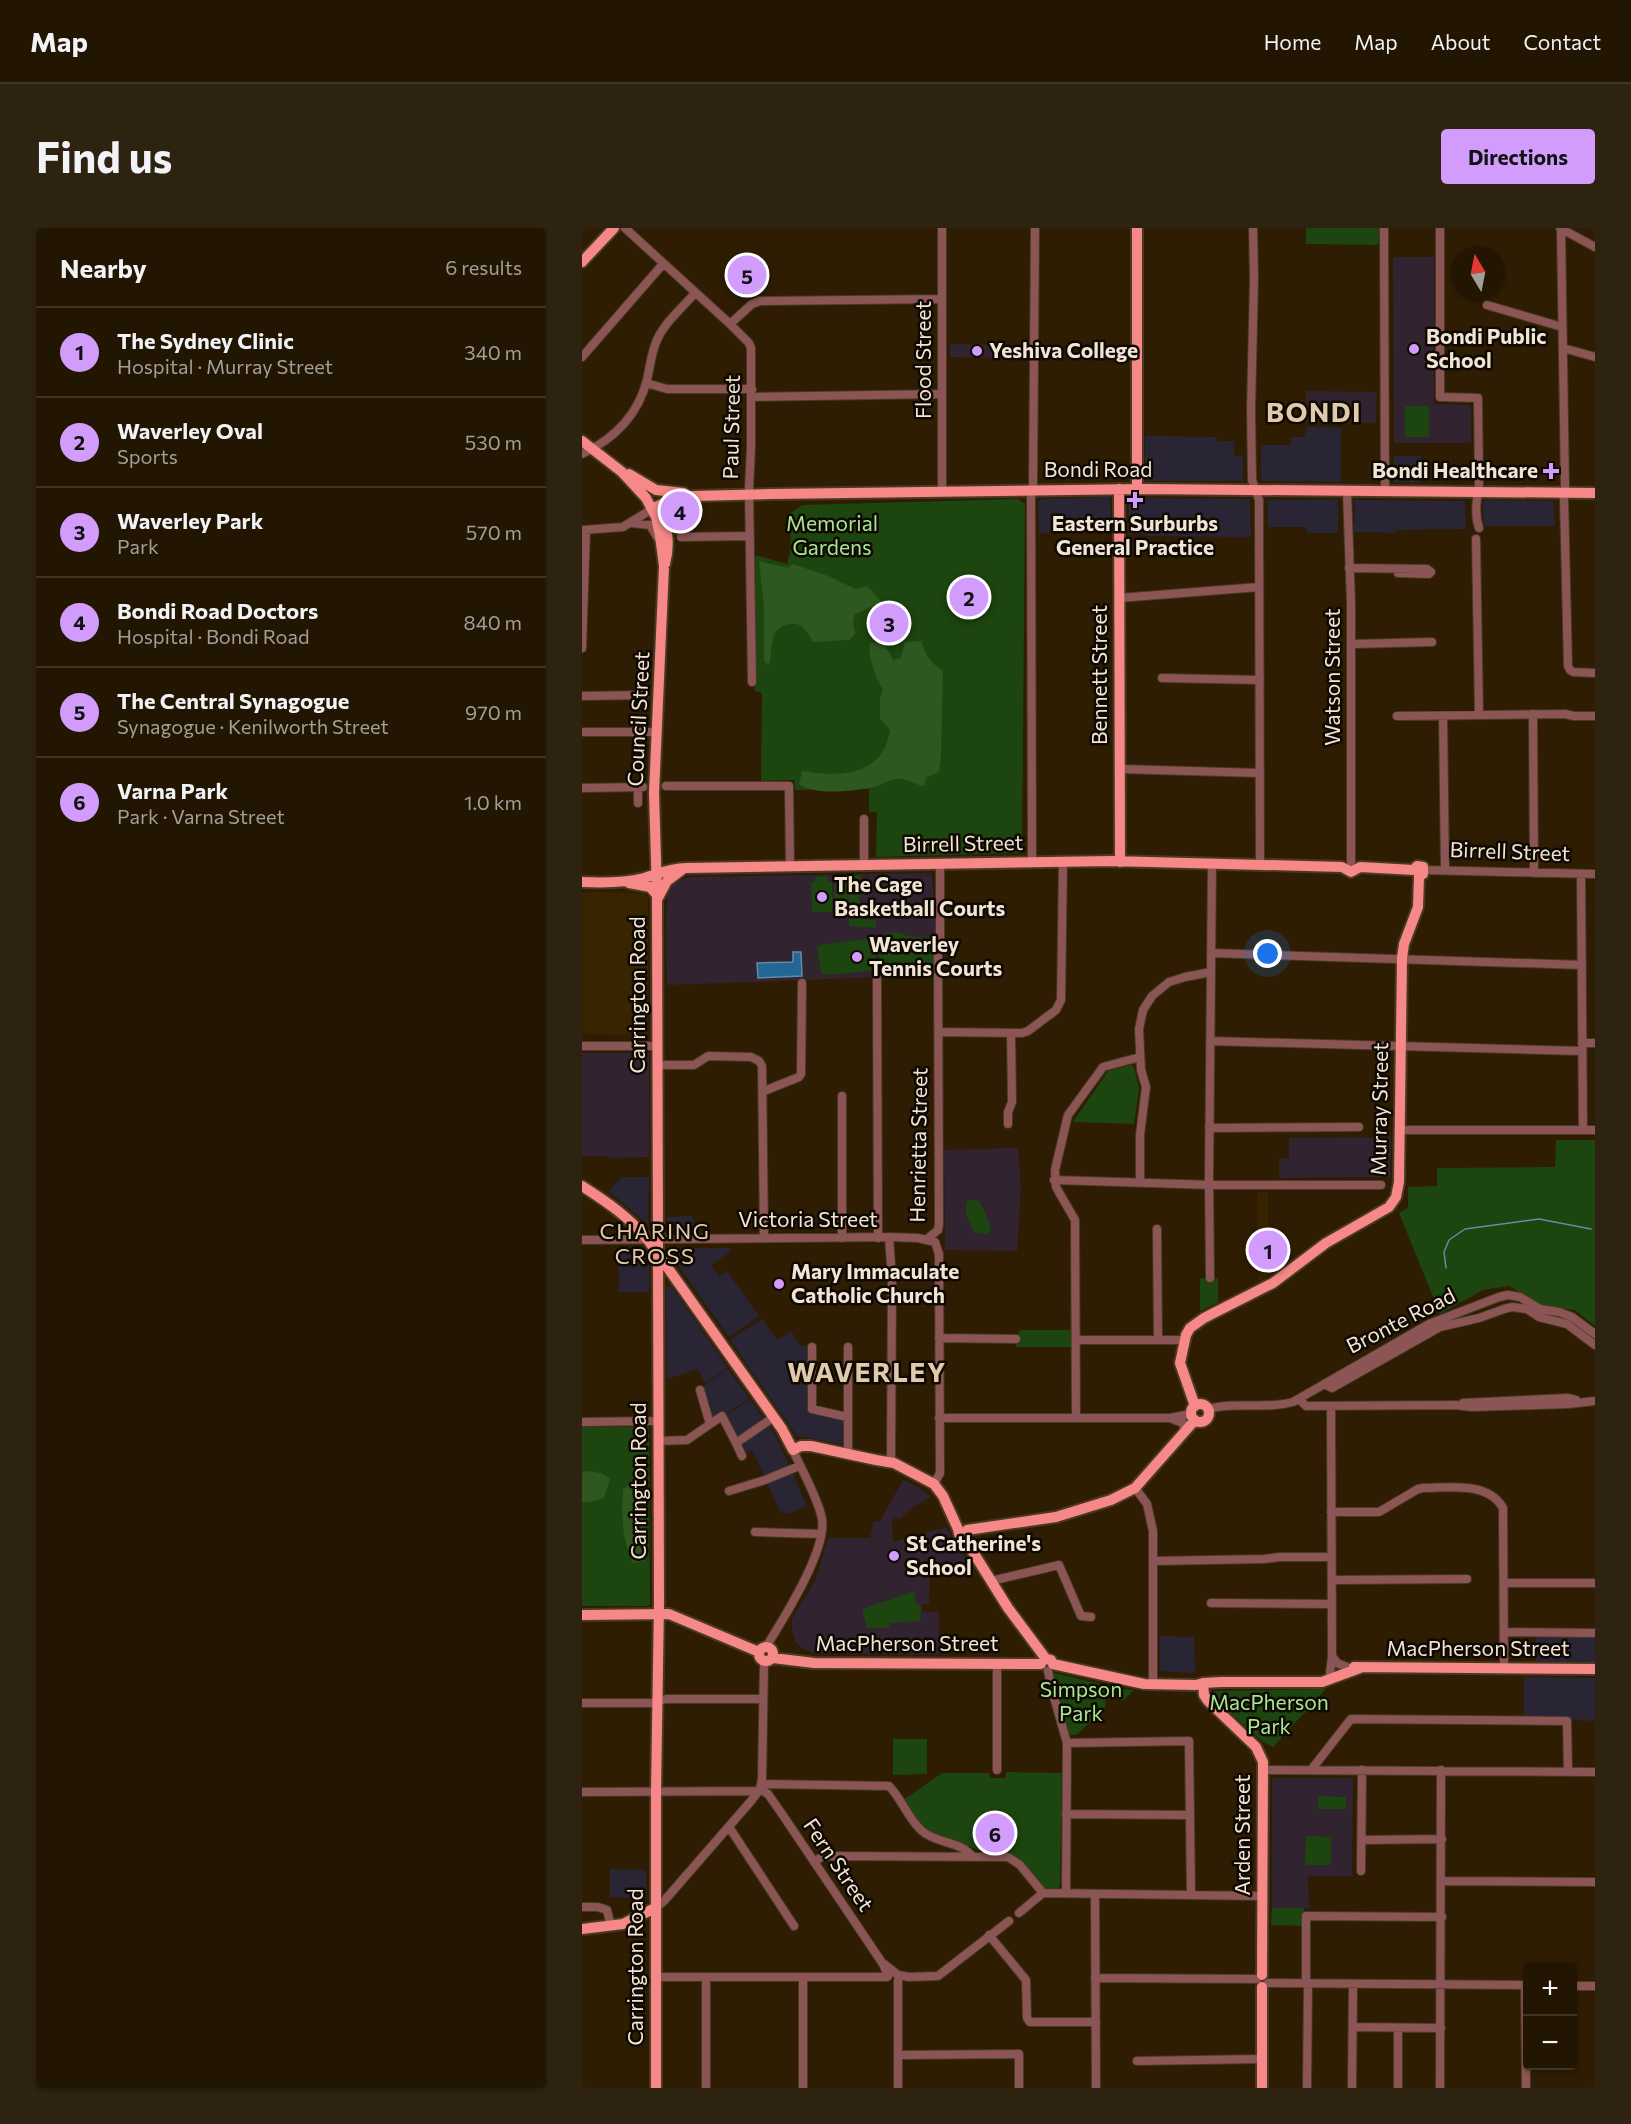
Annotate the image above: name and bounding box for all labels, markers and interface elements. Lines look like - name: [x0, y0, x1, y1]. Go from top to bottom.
- text: Map: [30, 24, 88, 58]
- text: Home: [1264, 29, 1321, 54]
- text: Map: [1354, 29, 1398, 54]
- text: About: [1431, 29, 1490, 54]
- text: Contact: [1523, 29, 1601, 54]
- button: Directions: [1441, 129, 1595, 184]
- text: Find us: [36, 130, 172, 182]
- north arrow: [1451, 246, 1505, 300]
- text: Nearby: [60, 252, 147, 283]
- pin: 5: [728, 252, 766, 298]
- text: 6 results: [445, 255, 522, 279]
- street label: Flood Street: [910, 301, 935, 419]
- place label: Bondi Public School: [1426, 323, 1547, 372]
- text: The Sydney Clinic: [117, 327, 294, 354]
- place label: Yeshiva College: [989, 337, 1138, 362]
- text: 1: [75, 340, 84, 364]
- text: 340 m: [464, 340, 522, 364]
- marker: Bondi Public School: [1407, 342, 1421, 356]
- marker: Yeshiva College: [970, 344, 984, 358]
- text: Hospital · Murray Street: [117, 354, 333, 378]
- street label: Paul Street: [717, 374, 744, 479]
- district label: BONDI: [1266, 395, 1362, 428]
- text: Waverley Oval: [117, 417, 263, 444]
- text: 2: [74, 430, 85, 454]
- text: 530 m: [465, 430, 522, 454]
- text: Sports: [117, 444, 178, 468]
- street label: Bondi Road: [1044, 456, 1152, 481]
- place label: Bondi Healthcare: [1372, 457, 1538, 482]
- marker: Bondi Healthcare: [1542, 462, 1560, 480]
- pin: 4: [660, 488, 700, 534]
- marker: Eastern Surburbs General Practice: [1126, 491, 1144, 509]
- text: Waverley Park: [117, 507, 263, 534]
- park label: Memorial Gardens: [786, 510, 878, 559]
- place label: Eastern Surburbs General Practice: [1052, 510, 1218, 559]
- text: 3: [74, 520, 85, 544]
- text: 570 m: [466, 520, 522, 544]
- text: Park: [117, 534, 159, 558]
- pin: 2: [950, 574, 988, 620]
- text: Bondi Road Doctors: [117, 597, 318, 624]
- pin: 3: [870, 600, 908, 646]
- street label: Bennett Street: [1086, 605, 1111, 745]
- street label: Watson Street: [1319, 608, 1344, 746]
- text: 4: [73, 610, 86, 634]
- text: 840 m: [464, 610, 522, 634]
- text: Hospital · Bondi Road: [117, 624, 309, 648]
- street label: Council Street: [621, 651, 654, 787]
- text: The Central Synagogue: [117, 687, 349, 714]
- text: 5: [74, 700, 85, 724]
- text: 970 m: [465, 700, 522, 724]
- text: Synagogue · Kenilworth Street: [117, 714, 389, 738]
- text: Varna Park: [117, 777, 228, 804]
- text: 6: [73, 790, 86, 814]
- text: 1.0 km: [464, 790, 522, 814]
- text: Park · Varna Street: [117, 804, 285, 828]
- street label: Birrell Street: [903, 829, 1023, 856]
- street label: Birrell Street: [1449, 836, 1571, 865]
- place label: The Cage Basketball Courts: [834, 871, 1005, 920]
- marker: The Cage Basketball Courts: [815, 890, 829, 904]
- street label: Carrington Road: [624, 916, 649, 1074]
- place label: Waverley Tennis Courts: [869, 931, 1002, 980]
- your location: [1253, 939, 1282, 968]
- marker: Waverley Tennis Courts: [850, 950, 864, 964]
- street label: Murray Street: [1365, 1042, 1392, 1176]
- street label: Henrietta Street: [904, 1067, 931, 1223]
- street label: Victoria Street: [738, 1206, 878, 1231]
- district label: CHARING CROSS: [600, 1217, 710, 1269]
- pin: 1: [1248, 1228, 1288, 1272]
- place label: Mary Immaculate Catholic Church: [791, 1258, 959, 1307]
- marker: Mary Immaculate Catholic Church: [772, 1277, 786, 1291]
- street label: Bronte Road: [1342, 1282, 1459, 1358]
- district label: WAVERLEY: [787, 1355, 947, 1388]
- street label: Carrington Road: [625, 1402, 650, 1560]
- place label: St Catherine's School: [906, 1530, 1041, 1579]
- marker: St Catherine's School: [887, 1549, 901, 1563]
- street label: MacPherson Street: [815, 1630, 999, 1655]
- street label: MacPherson Street: [1386, 1635, 1570, 1660]
- park label: Simpson Park: [1040, 1676, 1122, 1725]
- park label: MacPherson Park: [1209, 1689, 1329, 1738]
- street label: Arden Street: [1229, 1774, 1254, 1896]
- pin: 6: [976, 1810, 1014, 1856]
- street label: Fern Street: [799, 1813, 879, 1915]
- street label: Carrington Road: [622, 1888, 647, 2046]
- map controls: [1523, 1962, 1577, 2070]
- button: +: [1523, 1962, 1577, 2016]
- button: −: [1523, 2016, 1577, 2070]

